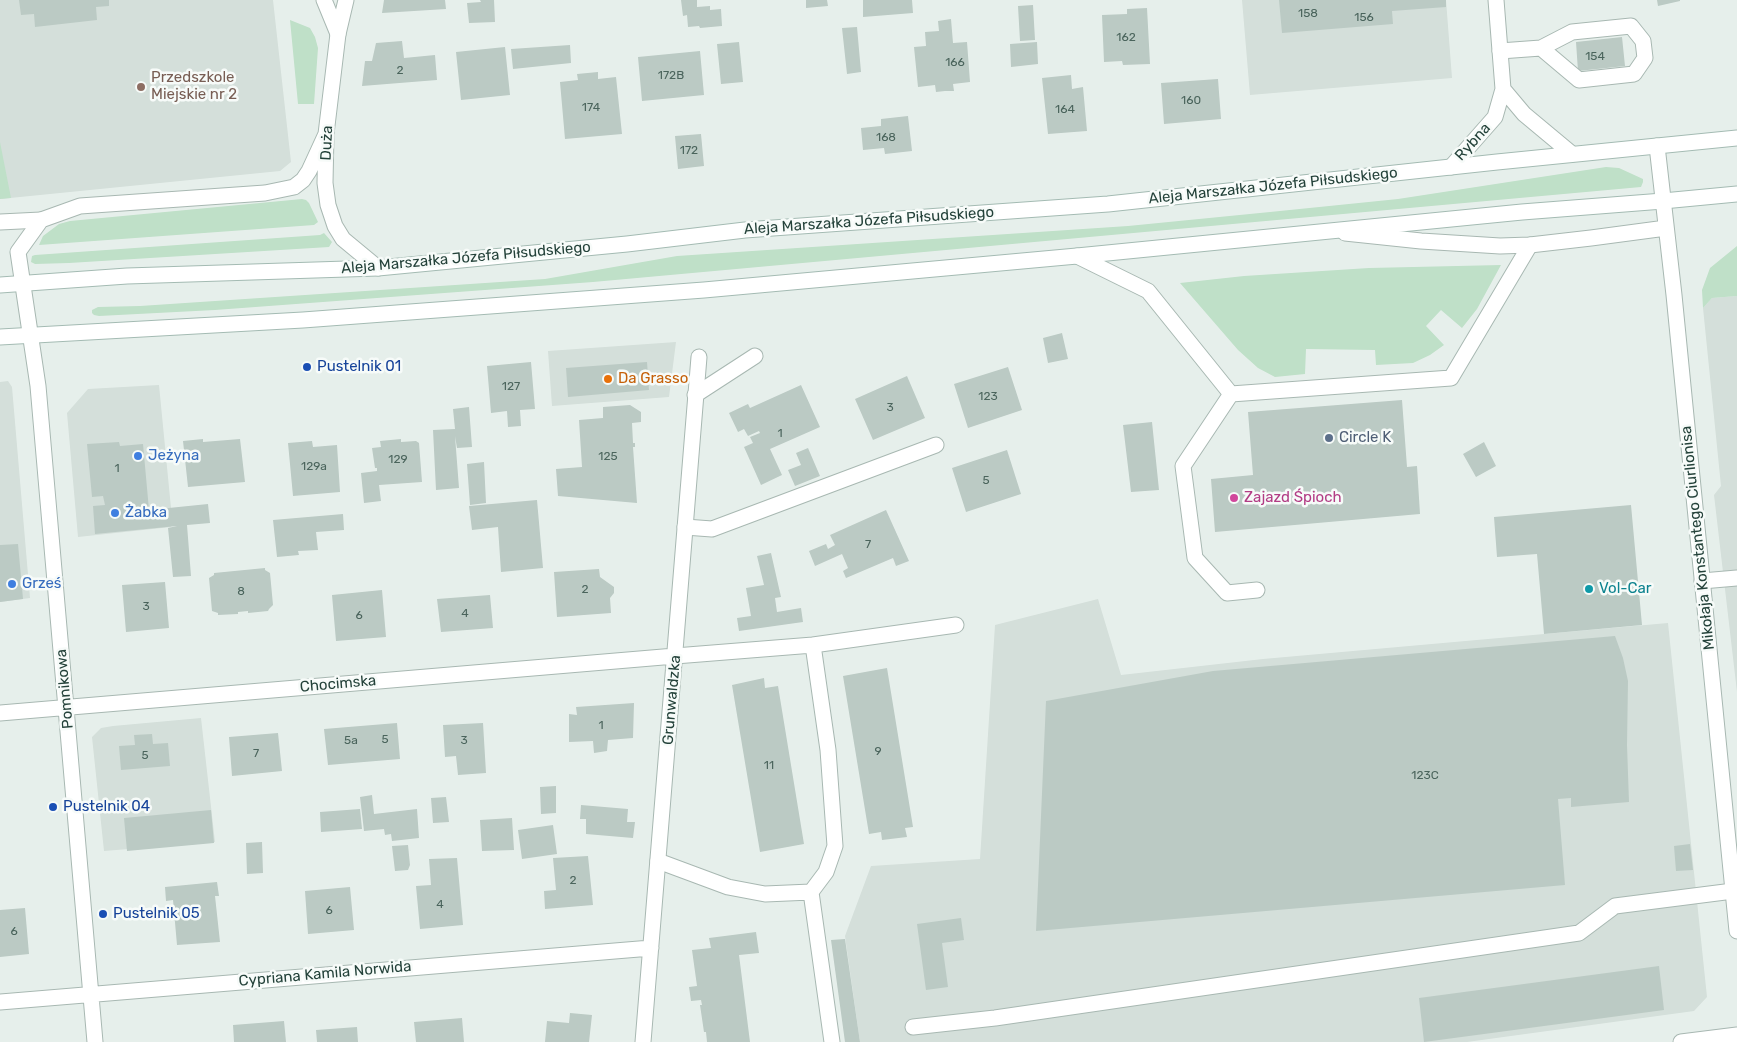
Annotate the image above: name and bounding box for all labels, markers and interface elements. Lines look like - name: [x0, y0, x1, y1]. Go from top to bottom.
- house number: 158: [1298, 7, 1318, 21]
- house number: 156: [1354, 11, 1374, 25]
- house number: 162: [1116, 31, 1136, 45]
- house number: 154: [1585, 50, 1605, 64]
- house number: 166: [945, 56, 965, 70]
- house number: 2: [396, 64, 404, 78]
- place label: Przedszkole Miejskie nr 2: [151, 69, 237, 104]
- house number: 172B: [658, 69, 684, 83]
- marker: Przedszkole Miejskie nr 2: [135, 81, 147, 93]
- house number: 160: [1181, 94, 1201, 108]
- house number: 174: [582, 101, 600, 115]
- house number: 164: [1055, 103, 1075, 117]
- street label: Rybna: [1451, 119, 1495, 165]
- street label: Duża: [317, 125, 337, 161]
- house number: 168: [876, 131, 896, 145]
- house number: 172: [680, 144, 698, 158]
- street label: Aleja Marszałka Józefa Piłsudskiego: [1147, 164, 1399, 208]
- street label: Aleja Marszałka Józefa Piłsudskiego: [743, 203, 995, 239]
- street label: Aleja Marszałka Józefa Piłsudskiego: [340, 238, 592, 278]
- place label: Pustelnik 01: [317, 358, 401, 376]
- marker: Pustelnik 01: [301, 361, 313, 373]
- place label: Da Grasso: [618, 370, 688, 388]
- marker: Da Grasso: [602, 373, 614, 385]
- house number: 127: [502, 380, 520, 394]
- house number: 123: [978, 390, 998, 404]
- house number: 3: [886, 401, 894, 415]
- street label: Mikołaja Konstantego Ciurlionisa: [1677, 425, 1719, 651]
- house number: 1: [777, 427, 783, 441]
- place label: Circle K: [1339, 429, 1391, 447]
- marker: Circle K: [1323, 432, 1335, 444]
- place label: Jeżyna: [148, 447, 199, 465]
- marker: Jeżyna: [132, 450, 144, 462]
- house number: 125: [598, 450, 618, 464]
- house number: 129: [388, 453, 408, 467]
- house number: 129a: [301, 460, 327, 474]
- house number: 1: [114, 462, 120, 476]
- house number: 5: [982, 474, 990, 488]
- place label: Zajazd Śpioch: [1244, 489, 1342, 507]
- marker: Zajazd Śpioch: [1228, 492, 1240, 504]
- place label: Żabka: [125, 504, 167, 522]
- marker: Żabka: [109, 507, 121, 519]
- house number: 7: [865, 538, 871, 552]
- place label: Grześ: [22, 575, 62, 593]
- marker: Grześ: [6, 578, 18, 590]
- place label: Vol-Car: [1599, 580, 1652, 598]
- house number: 2: [581, 583, 589, 597]
- marker: Vol-Car: [1583, 583, 1595, 595]
- house number: 8: [237, 585, 245, 599]
- house number: 3: [142, 600, 150, 614]
- house number: 4: [461, 607, 469, 621]
- house number: 6: [355, 609, 363, 623]
- street label: Pomnikowa: [53, 648, 77, 730]
- street label: Grunwaldzka: [659, 654, 685, 746]
- street label: Chocimska: [299, 672, 377, 696]
- house number: 1: [598, 719, 604, 733]
- house number: 5: [381, 733, 389, 747]
- house number: 5a: [344, 734, 358, 748]
- house number: 3: [460, 734, 468, 748]
- house number: 9: [874, 745, 882, 759]
- house number: 7: [253, 747, 259, 761]
- house number: 5: [141, 749, 149, 763]
- house number: 11: [764, 759, 774, 773]
- house number: 123C: [1411, 769, 1439, 783]
- place label: Pustelnik 04: [63, 798, 150, 816]
- marker: Pustelnik 04: [47, 801, 59, 813]
- house number: 2: [569, 874, 577, 888]
- house number: 4: [436, 898, 444, 912]
- house number: 6: [325, 904, 333, 918]
- place label: Pustelnik 05: [113, 905, 200, 923]
- marker: Pustelnik 05: [97, 908, 109, 920]
- house number: 6: [10, 925, 18, 939]
- street label: Cypriana Kamila Norwida: [238, 957, 412, 991]

